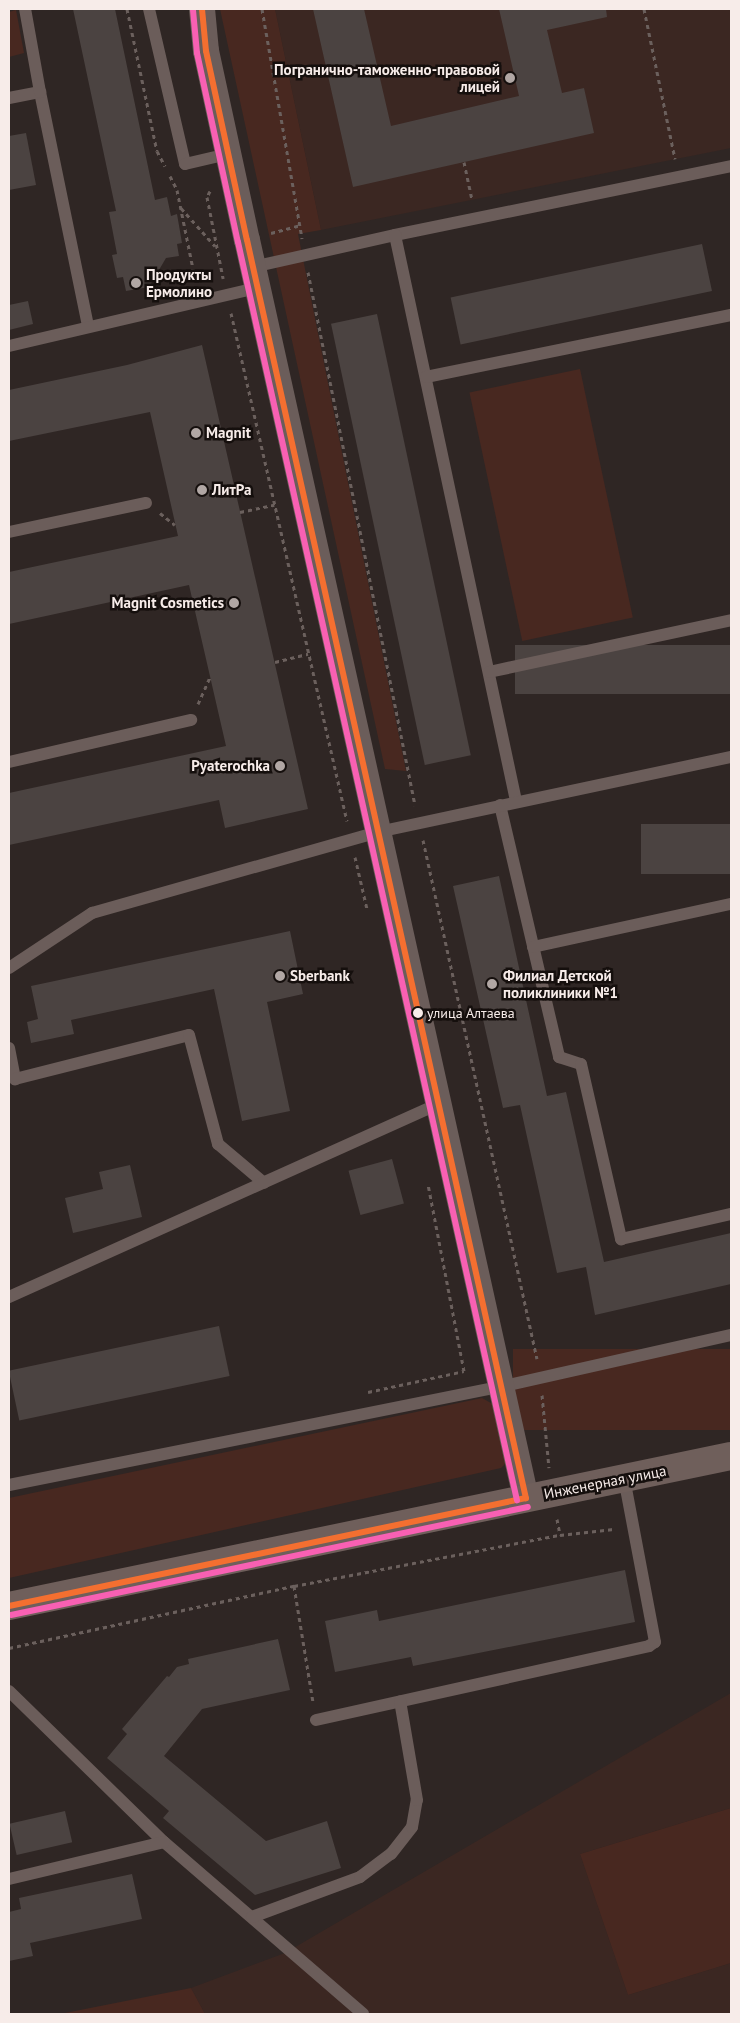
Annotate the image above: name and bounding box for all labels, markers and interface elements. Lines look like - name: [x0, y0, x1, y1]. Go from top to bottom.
- place label: Погранично-таможенно-правовой лицей: [274, 60, 500, 95]
- marker: Погранично-таможенно-правовой лицей: [504, 72, 516, 84]
- place label: Продукты Ермолино: [146, 265, 212, 300]
- marker: Продукты Ермолино: [130, 277, 142, 289]
- place label: Magnit: [206, 424, 251, 442]
- marker: Magnit: [190, 427, 202, 439]
- place label: ЛитРа: [212, 481, 251, 499]
- marker: ЛитРа: [196, 484, 208, 496]
- place label: Magnit Cosmetics: [111, 594, 224, 612]
- marker: Magnit Cosmetics: [228, 597, 240, 609]
- place label: Pyaterochka: [191, 757, 270, 775]
- marker: Pyaterochka: [274, 760, 286, 772]
- place label: Филиал Детской поликлиники №1: [503, 966, 618, 1001]
- place label: Sberbank: [290, 967, 350, 985]
- marker: Sberbank: [274, 970, 286, 982]
- marker: Филиал Детской поликлиники №1: [485, 977, 499, 991]
- place label: улица Алтаева: [427, 1005, 515, 1021]
- marker: улица Алтаева: [413, 1008, 423, 1018]
- street label: Инженерная улица: [542, 1461, 668, 1503]

